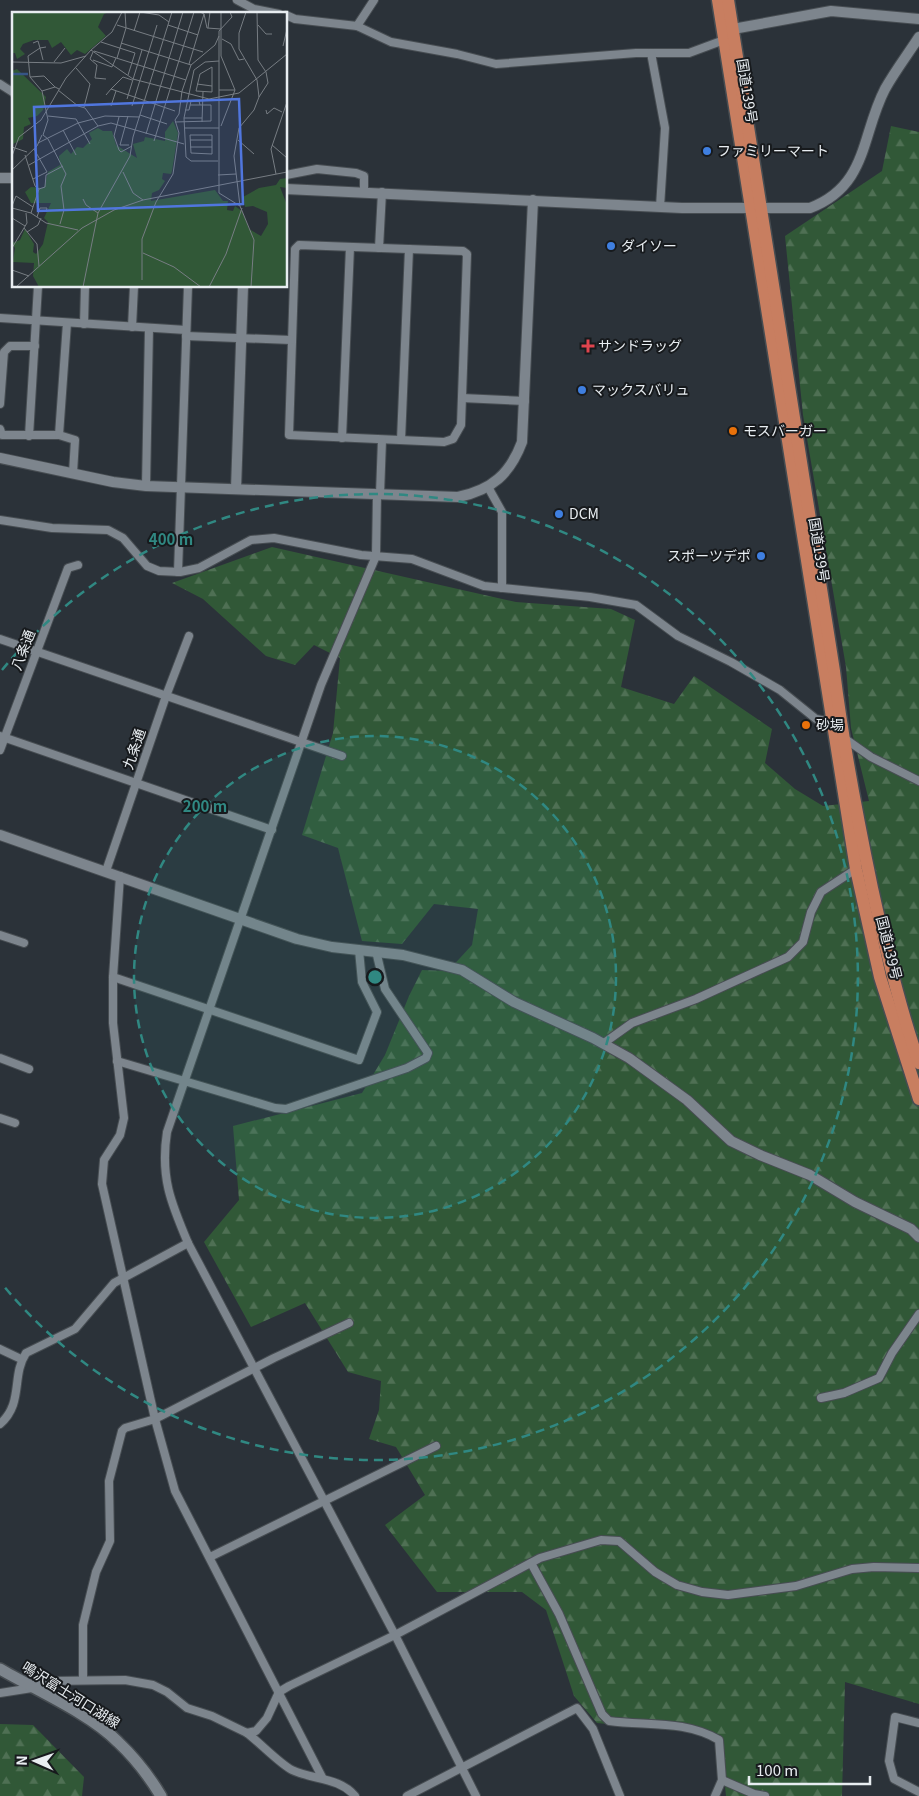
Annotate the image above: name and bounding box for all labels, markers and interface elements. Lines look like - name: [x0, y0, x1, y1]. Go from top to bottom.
- inset map: [12, 12, 288, 288]
- street label: 国道139号: [733, 57, 763, 125]
- place label: ファミリーマート: [717, 140, 829, 160]
- marker: ファミリーマート: [701, 145, 713, 157]
- place label: ダイソー: [621, 235, 677, 255]
- marker: ダイソー: [605, 240, 617, 252]
- place label: サンドラッグ: [598, 335, 682, 355]
- marker: サンドラッグ: [582, 340, 594, 352]
- place label: マックスバリュ: [592, 379, 690, 399]
- marker: マックスバリュ: [576, 384, 588, 396]
- place label: モスバーガー: [743, 420, 827, 440]
- marker: モスバーガー: [727, 425, 739, 437]
- place label: DCM: [569, 503, 599, 523]
- marker: DCM: [553, 508, 565, 520]
- street label: 国道139号: [805, 516, 835, 584]
- text: 400 m: [149, 528, 193, 549]
- place label: スポーツデポ: [667, 545, 751, 565]
- marker: スポーツデポ: [755, 550, 767, 562]
- street label: 八条通: [5, 626, 39, 673]
- place label: 砂場: [816, 714, 844, 734]
- marker: 砂場: [800, 719, 812, 731]
- street label: 九条通: [117, 726, 149, 772]
- text: 200 m: [183, 795, 227, 816]
- street label: 国道139号: [872, 914, 908, 982]
- centre of rings: [366, 968, 384, 986]
- street label: 鳴沢富士河口湖線: [19, 1656, 124, 1732]
- north arrow: [10, 1736, 60, 1786]
- scale bar: [749, 1754, 870, 1786]
- text: N: [11, 1755, 31, 1766]
- text: 100 m: [756, 1759, 798, 1780]

